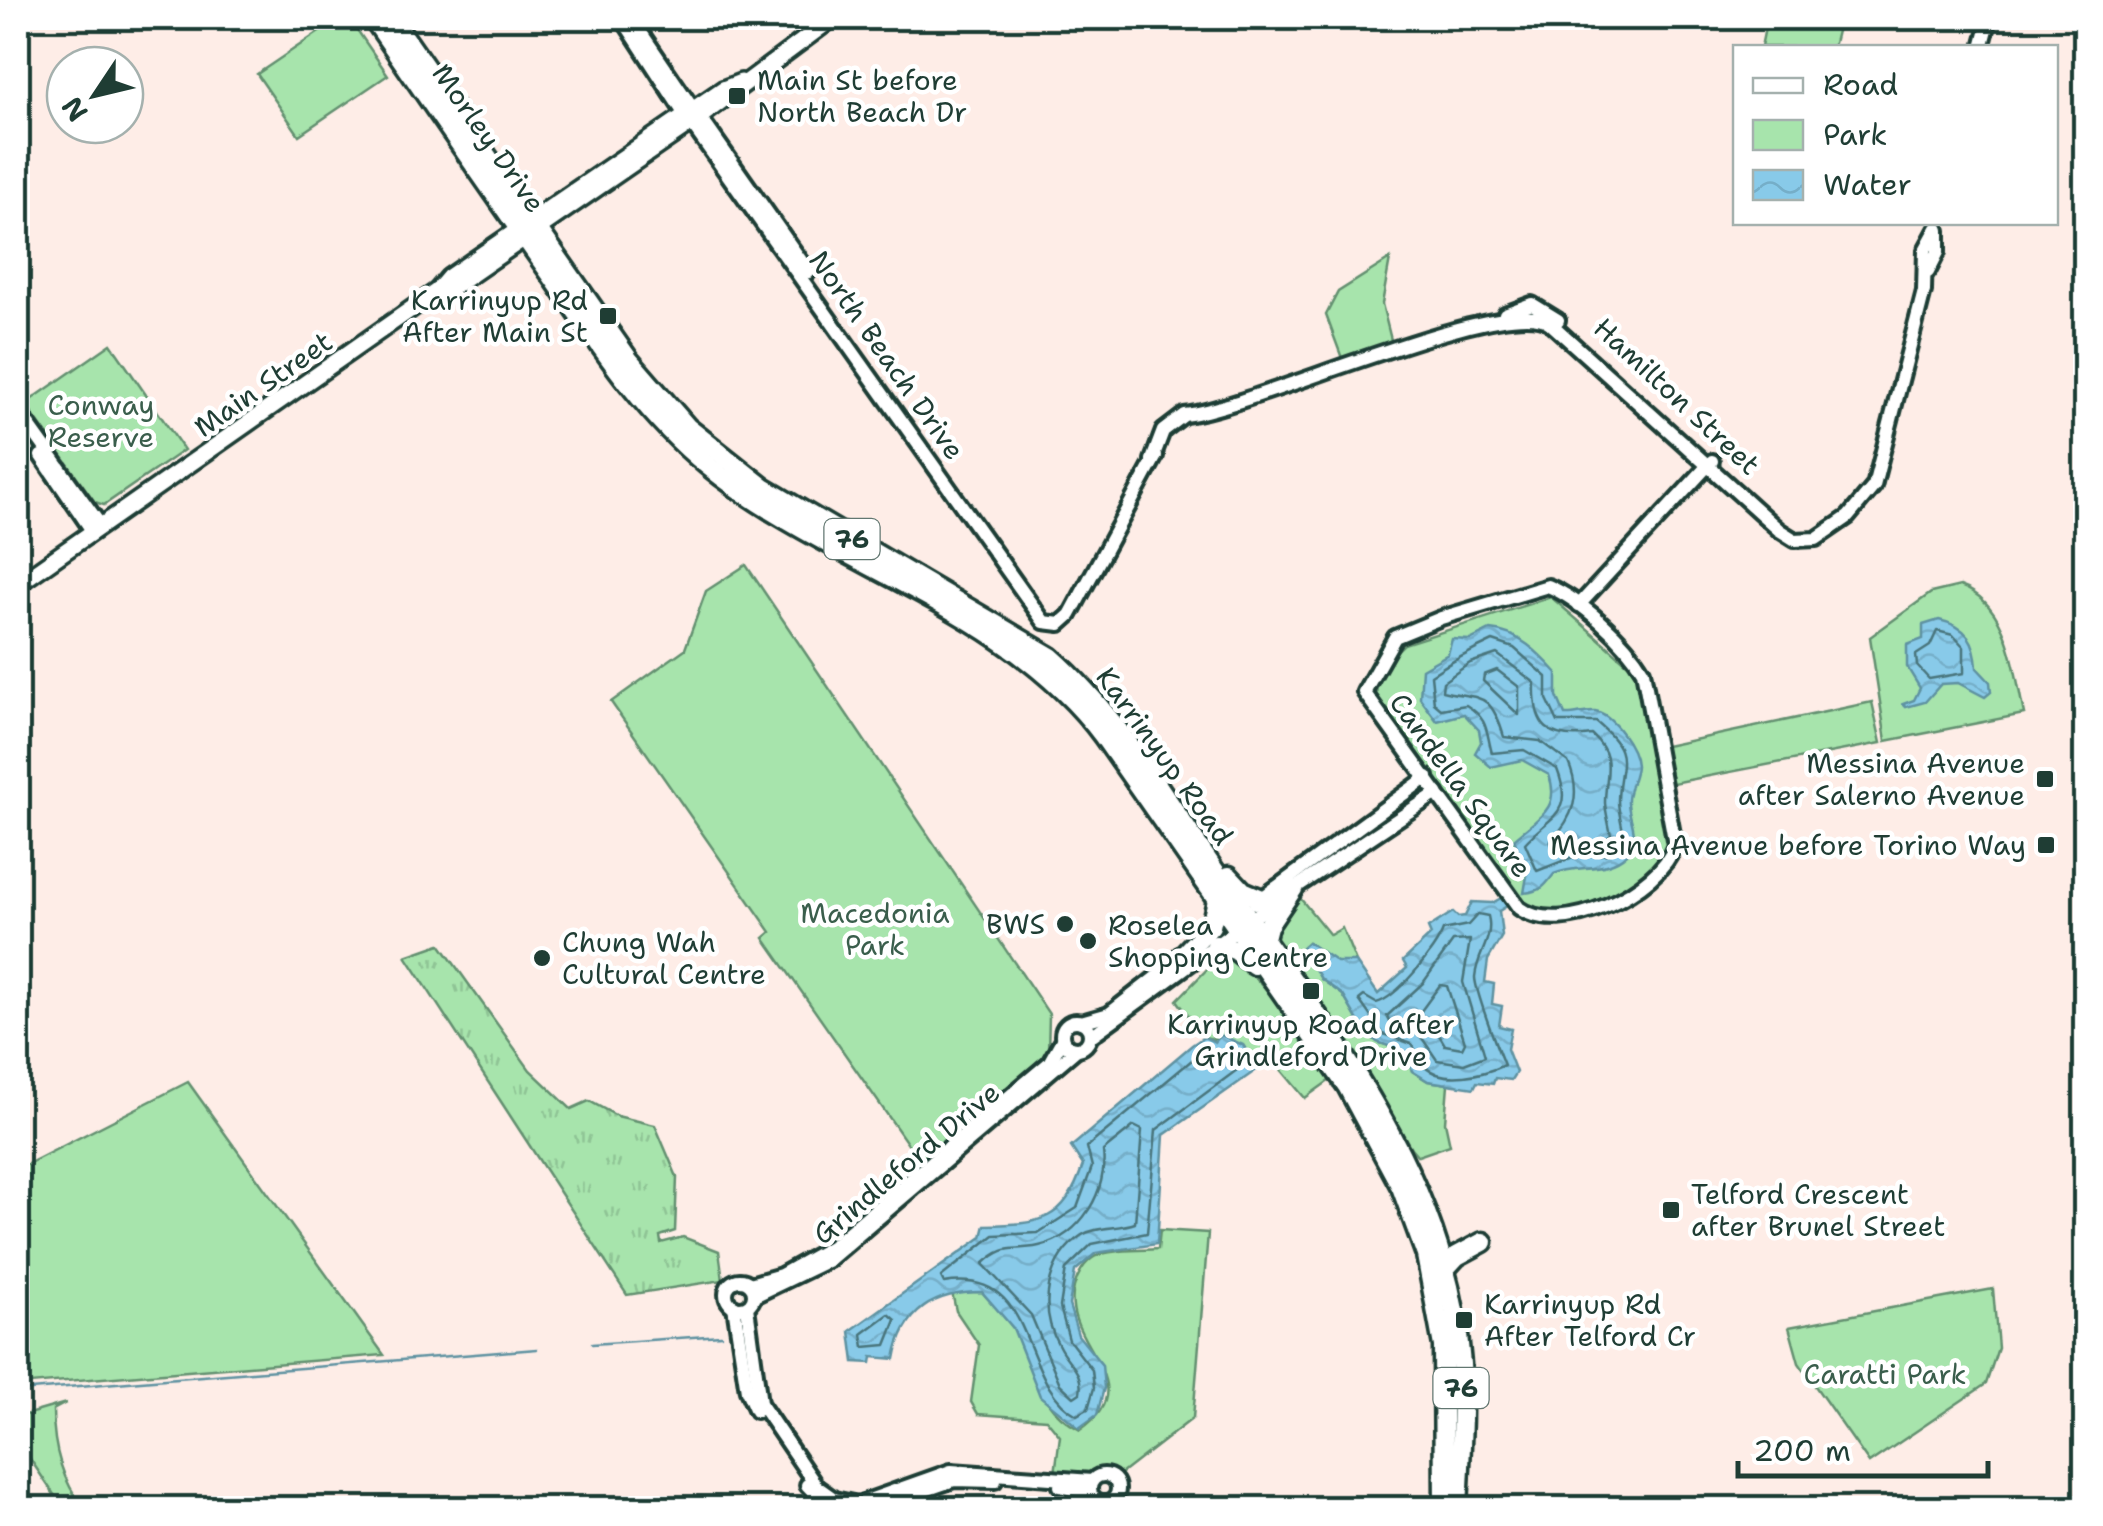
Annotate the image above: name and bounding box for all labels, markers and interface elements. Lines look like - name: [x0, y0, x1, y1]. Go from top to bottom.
- north arrow: [45, 45, 145, 145]
- legend: [1733, 45, 2058, 225]
- street label: Morley Drive: [424, 56, 554, 220]
- place label: Main St before North Beach Dr: [757, 61, 967, 131]
- text: Road: [1823, 64, 1898, 105]
- marker: Main St before North Beach Dr: [726, 85, 748, 107]
- text: N: [53, 89, 96, 129]
- text: Park: [1823, 114, 1887, 155]
- text: Water: [1823, 164, 1912, 205]
- street label: North Beach Drive: [800, 243, 974, 467]
- place label: Karrinyup Rd After Main St: [402, 281, 588, 351]
- marker: Karrinyup Rd After Main St: [597, 305, 619, 327]
- street label: Hamilton Street: [1586, 309, 1768, 483]
- street label: Main Street: [186, 322, 340, 446]
- park label: Conway Reserve: [47, 386, 155, 456]
- road number: 76: [824, 519, 880, 559]
- street label: Karrinyup Road: [1088, 659, 1242, 853]
- street label: Candella Square: [1381, 685, 1541, 885]
- place label: Messina Avenue after Salerno Avenue: [1738, 744, 2025, 814]
- marker: Messina Avenue after Salerno Avenue: [2034, 768, 2056, 790]
- place label: Messina Avenue before Torino Way: [1550, 826, 2026, 864]
- marker: Messina Avenue before Torino Way: [2035, 834, 2057, 856]
- park label: Macedonia Park: [800, 894, 950, 964]
- place label: BWS: [986, 905, 1045, 943]
- place label: Roselea Shopping Centre: [1108, 906, 1328, 976]
- marker: BWS: [1054, 913, 1076, 935]
- place label: Chung Wah Cultural Centre: [562, 923, 766, 993]
- marker: Roselea Shopping Centre: [1077, 930, 1099, 952]
- marker: Chung Wah Cultural Centre: [531, 947, 553, 969]
- marker: Karrinyup Road after Grindleford Drive: [1300, 980, 1322, 1002]
- place label: Karrinyup Road after Grindleford Drive: [1167, 1005, 1455, 1075]
- street label: Grindleford Drive: [804, 1073, 1008, 1253]
- place label: Telford Crescent after Brunel Street: [1691, 1175, 1946, 1245]
- marker: Telford Crescent after Brunel Street: [1660, 1199, 1682, 1221]
- place label: Karrinyup Rd After Telford Cr: [1484, 1285, 1696, 1355]
- marker: Karrinyup Rd After Telford Cr: [1453, 1309, 1475, 1331]
- park label: Caratti Park: [1803, 1355, 1967, 1393]
- road number: 76: [1434, 1368, 1488, 1408]
- scale bar: [1738, 1416, 1988, 1478]
- text: 200 m: [1753, 1430, 1851, 1471]

